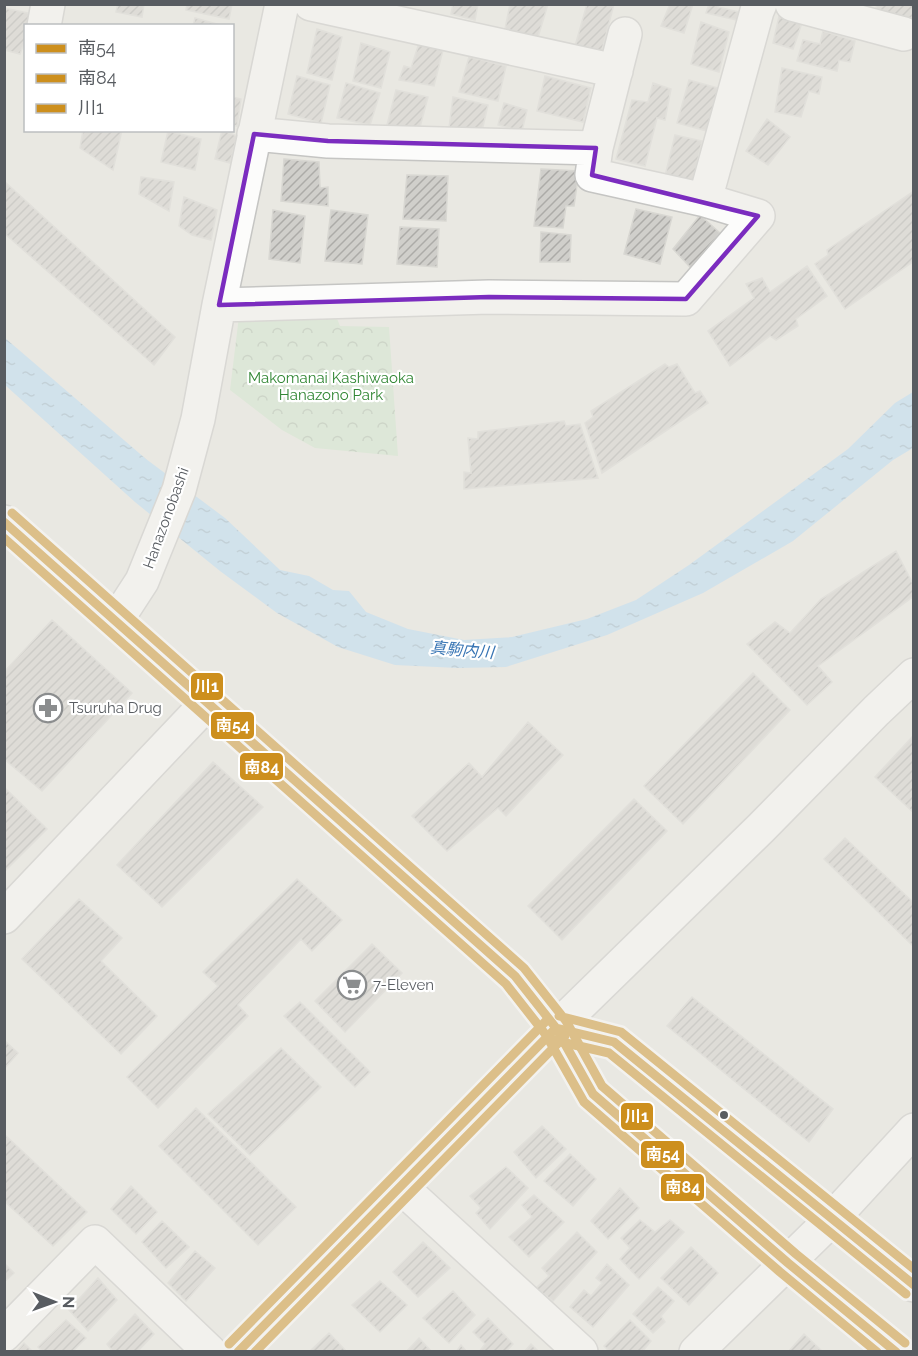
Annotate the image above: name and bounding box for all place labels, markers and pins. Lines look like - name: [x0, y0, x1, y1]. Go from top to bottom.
- pharmacy icon: Tsuruha Drug: [32, 692, 64, 724]
- place label: Tsuruha Drug: [69, 699, 162, 717]
- supermarket icon: 7-Eleven: [336, 969, 368, 1001]
- place label: 7-Eleven: [373, 976, 434, 994]
- unlabelled marker: [718, 1109, 730, 1121]

